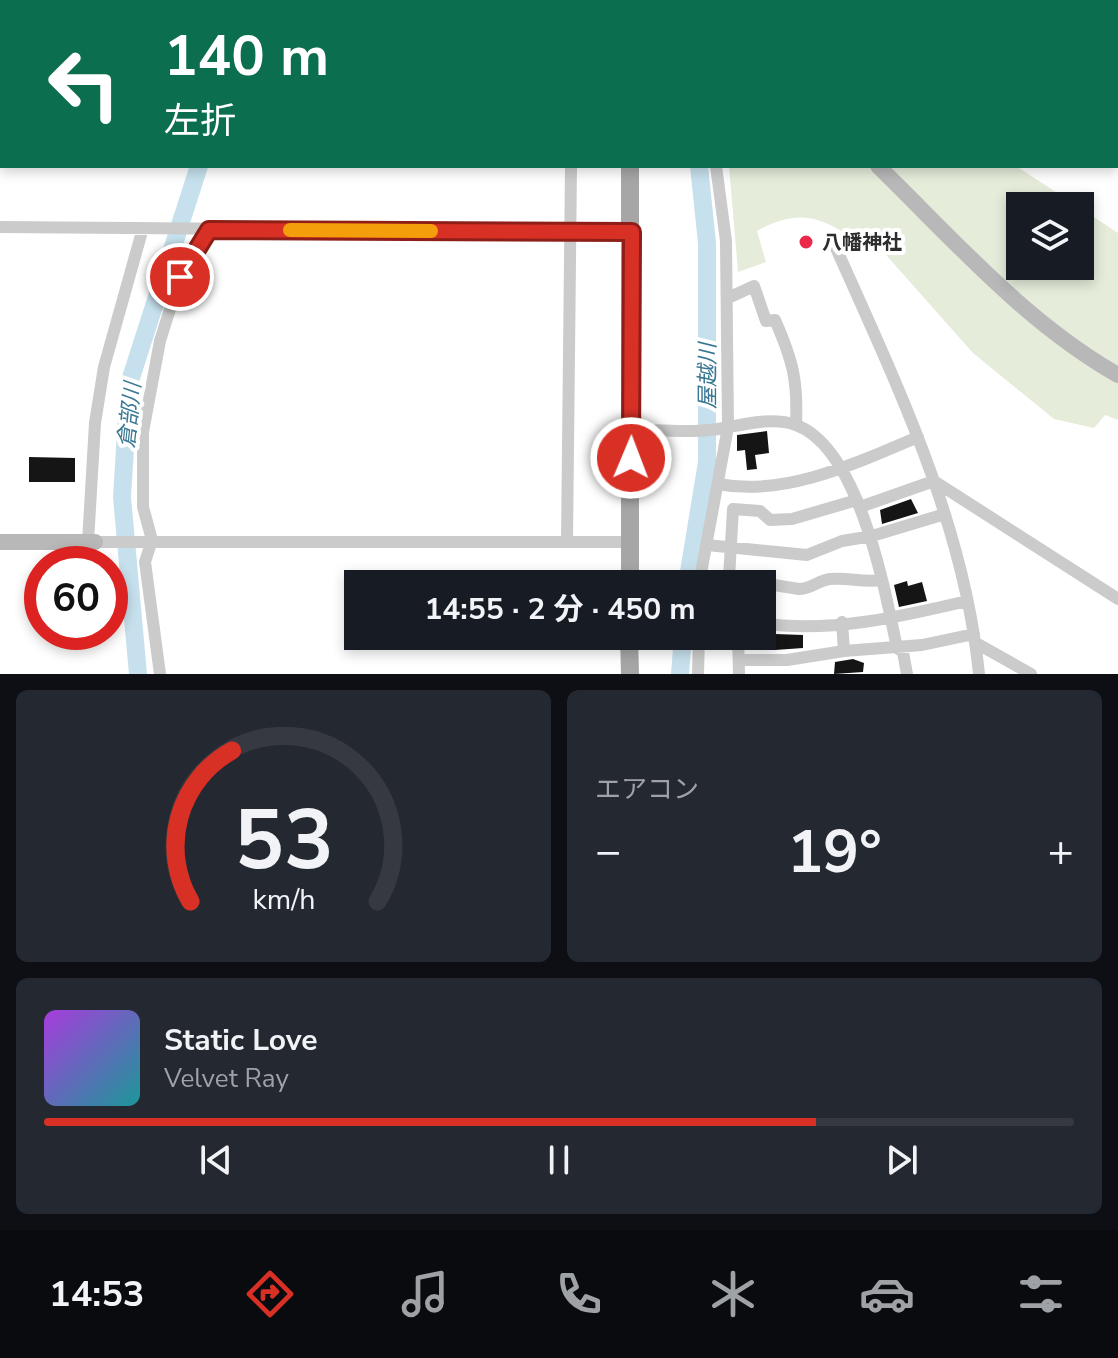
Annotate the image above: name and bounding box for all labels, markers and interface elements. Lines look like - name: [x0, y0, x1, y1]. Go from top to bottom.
- text: 140 m: [164, 18, 329, 95]
- icon: left: [32, 32, 136, 136]
- text: 左折: [164, 97, 236, 146]
- map controls: [1006, 192, 1094, 280]
- button: layers: [1006, 192, 1094, 280]
- place label: 八幡神社: [822, 229, 902, 256]
- marker: 八幡神社: [797, 233, 815, 251]
- pin: [146, 243, 214, 311]
- icon: arrive: [158, 255, 202, 299]
- water label: 屋越川: [693, 341, 723, 409]
- water label: 倉部川: [112, 379, 149, 449]
- position arrow: [589, 416, 673, 500]
- speed limit sign: 60: [24, 546, 128, 650]
- text: 14:55 · 2 分 · 450 m: [424, 589, 696, 630]
- text: エアコン: [595, 772, 699, 807]
- text: 53: [234, 784, 333, 897]
- text: 19°: [787, 811, 882, 893]
- text: −: [595, 822, 621, 882]
- text: +: [1048, 822, 1074, 882]
- text: km/h: [252, 880, 315, 919]
- text: Static Love: [164, 1020, 318, 1061]
- text: Velvet Ray: [164, 1061, 289, 1096]
- icon: previous: [194, 1138, 238, 1182]
- icon: pause: [537, 1138, 581, 1182]
- icon: next: [880, 1138, 924, 1182]
- icon: directions: [242, 1266, 298, 1322]
- icon: music: [397, 1266, 453, 1322]
- icon: phone: [551, 1266, 607, 1322]
- icon: climate: [705, 1266, 761, 1322]
- icon: car: [859, 1266, 915, 1322]
- icon: filters: [1013, 1266, 1069, 1322]
- text: 14:53: [49, 1270, 144, 1319]

